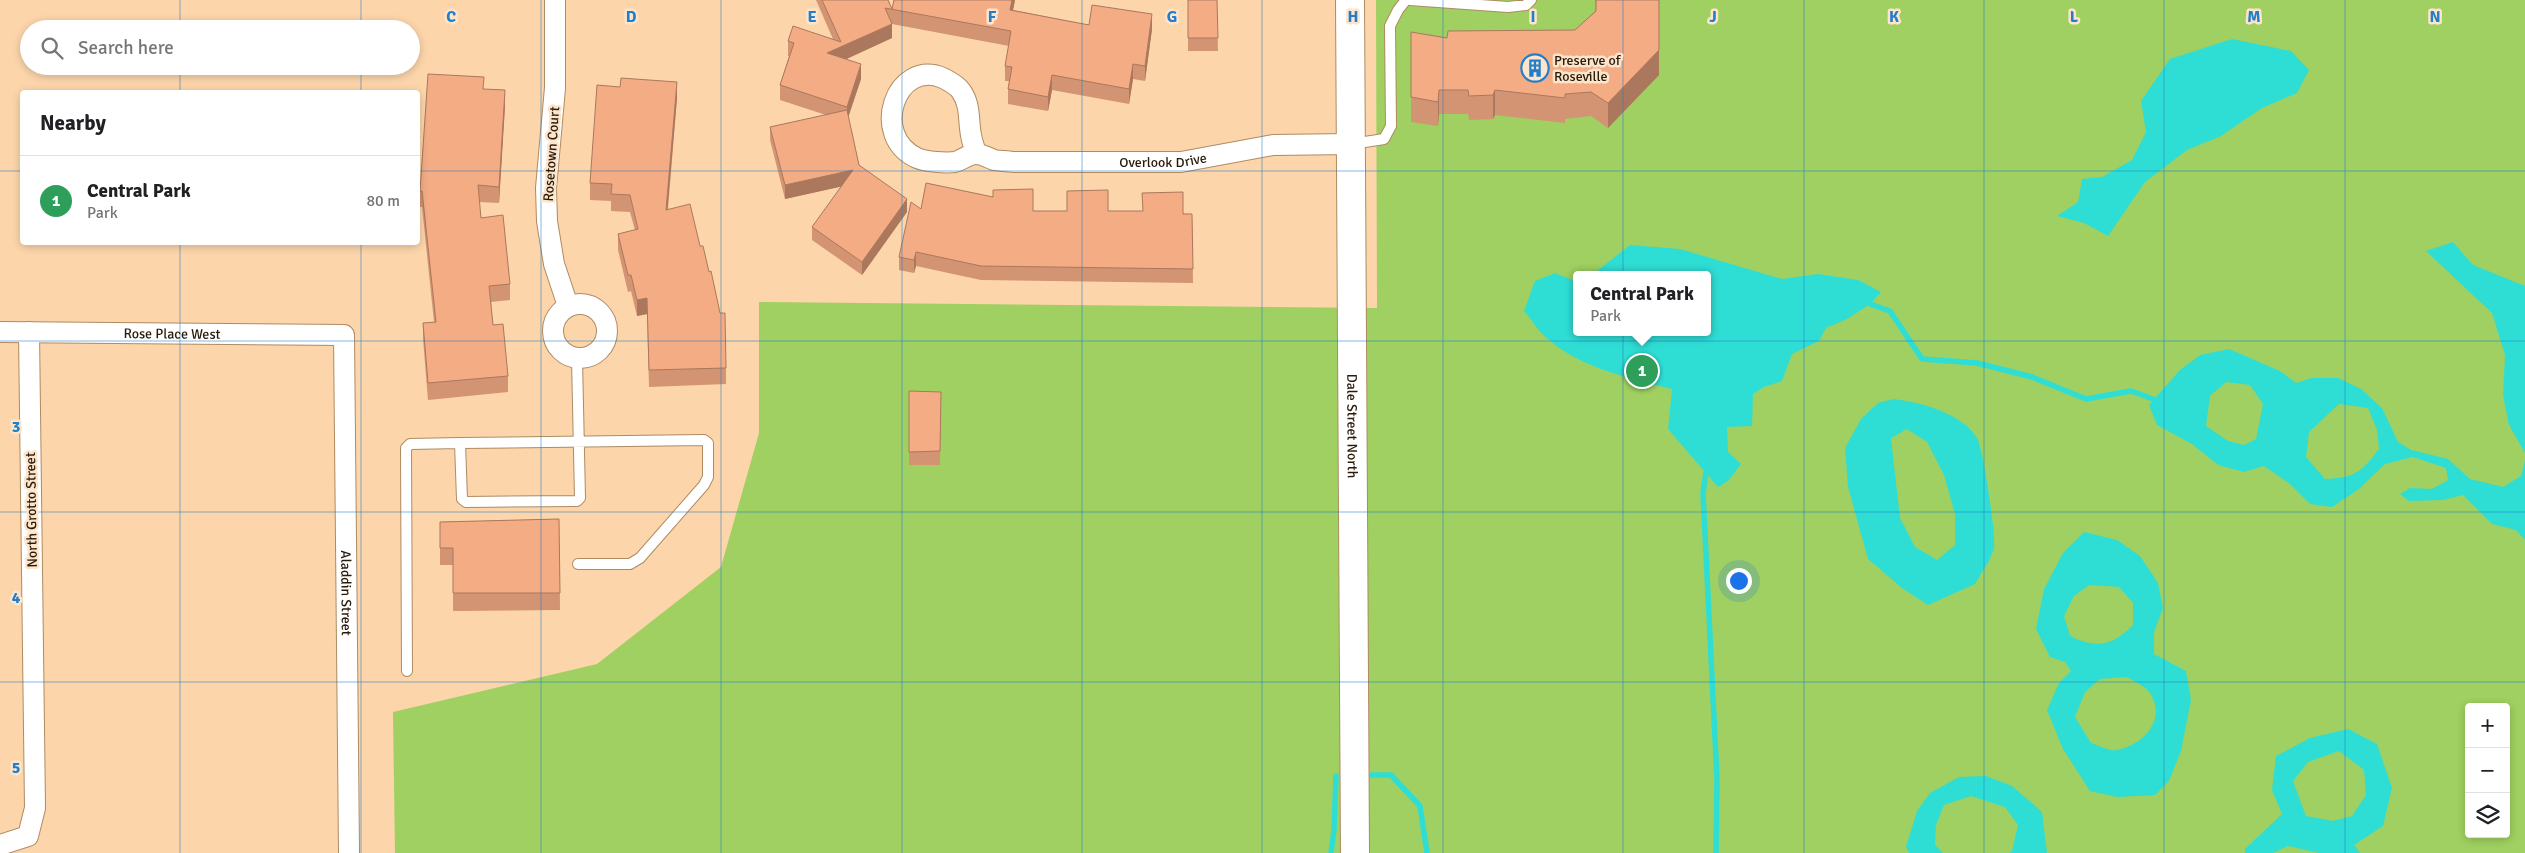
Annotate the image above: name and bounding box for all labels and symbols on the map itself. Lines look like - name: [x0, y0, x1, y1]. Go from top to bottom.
- text: C: [446, 7, 456, 27]
- text: D: [626, 7, 637, 27]
- text: E: [807, 7, 817, 27]
- text: F: [988, 7, 997, 27]
- text: G: [1167, 7, 1177, 27]
- text: H: [1348, 7, 1358, 27]
- text: I: [1530, 7, 1536, 27]
- text: J: [1709, 7, 1717, 27]
- text: K: [1889, 7, 1899, 27]
- text: L: [2070, 7, 2079, 27]
- text: M: [2247, 7, 2261, 27]
- text: N: [2429, 7, 2441, 27]
- place label: Preserve of Roseville: [1554, 52, 1622, 85]
- building icon: Preserve of Roseville: [1520, 53, 1550, 83]
- street label: Rosetown Court: [540, 106, 563, 202]
- street label: Overlook Drive: [1119, 149, 1208, 171]
- street label: Rose Place West: [123, 325, 221, 343]
- pin: 1: [1626, 352, 1658, 390]
- street label: Dale Street North: [1343, 374, 1361, 478]
- text: 3: [12, 417, 20, 437]
- street label: North Grotto Street: [22, 452, 41, 568]
- street label: Aladdin Street: [337, 550, 355, 636]
- your location: [1726, 568, 1752, 594]
- text: 4: [12, 588, 21, 608]
- text: 5: [12, 758, 20, 778]

